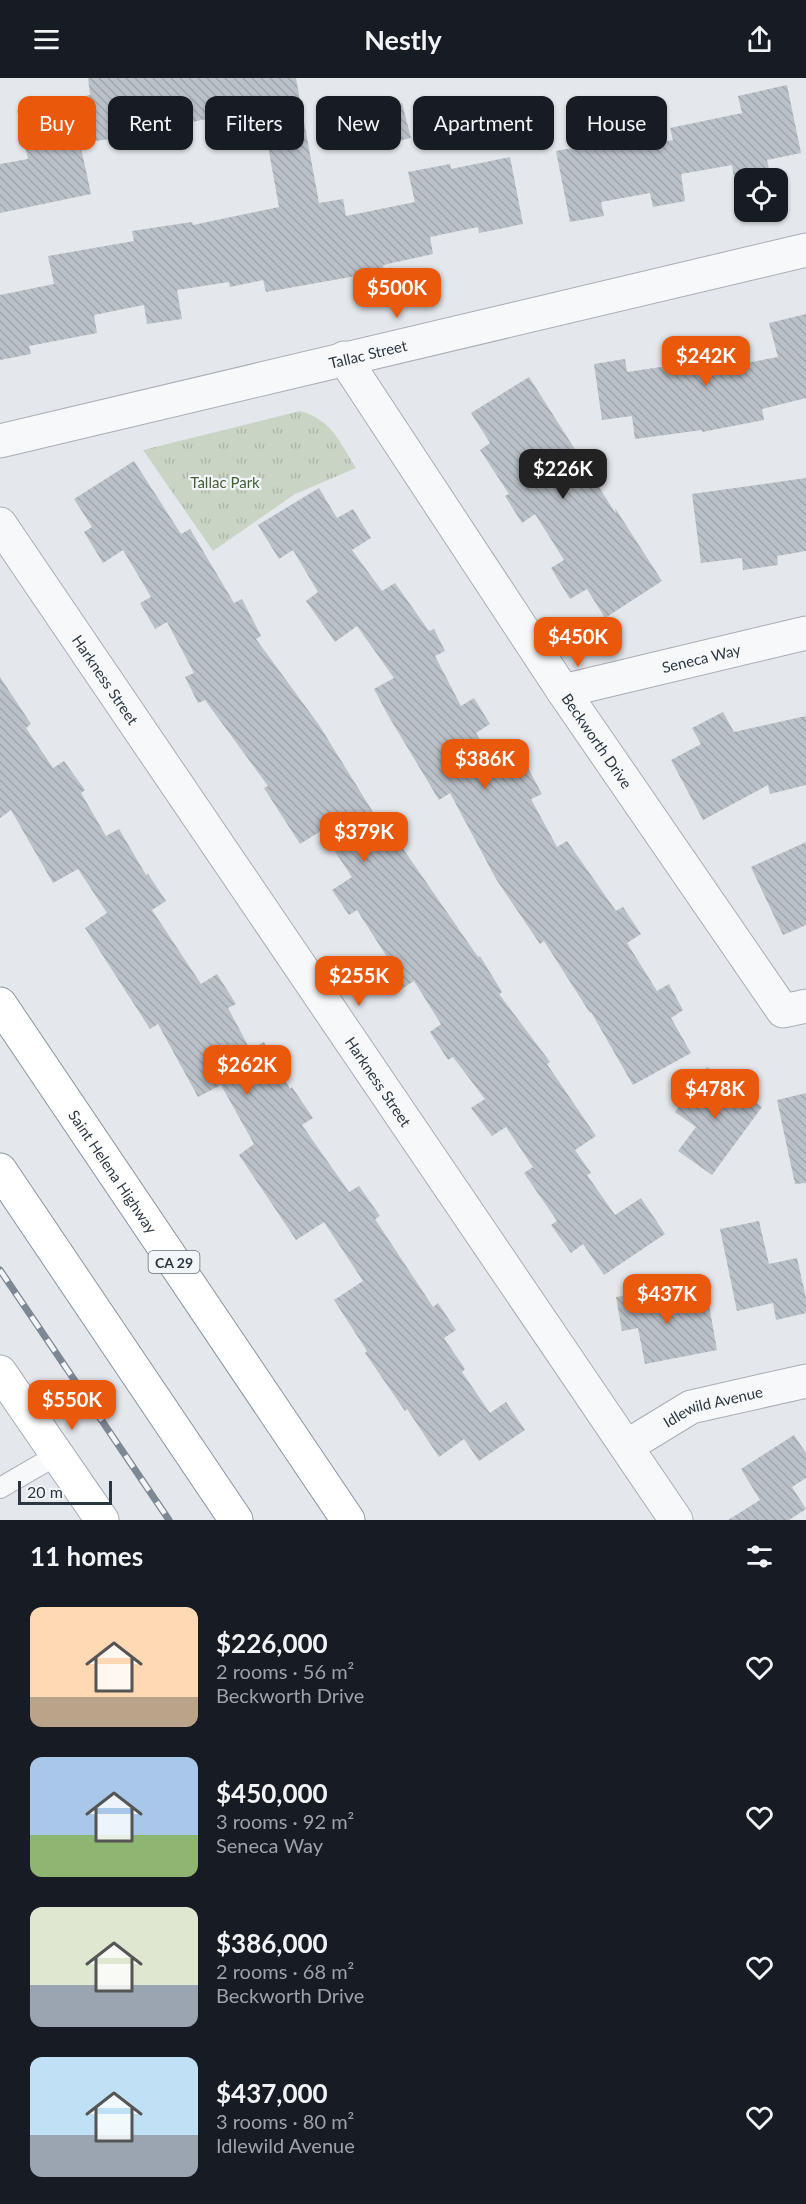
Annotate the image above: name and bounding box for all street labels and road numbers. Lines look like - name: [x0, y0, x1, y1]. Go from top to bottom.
- street label: Tallac Street: [327, 336, 409, 372]
- street label: Harkness Street: [69, 631, 143, 728]
- street label: Seneca Way: [660, 640, 743, 676]
- street label: Beckworth Drive: [558, 690, 636, 792]
- street label: Harkness Street: [342, 1033, 416, 1130]
- street label: Saint Helena Highway: [65, 1106, 161, 1237]
- road number: CA 29: [148, 1251, 200, 1273]
- street label: Idlewild Avenue: [660, 1382, 764, 1431]

